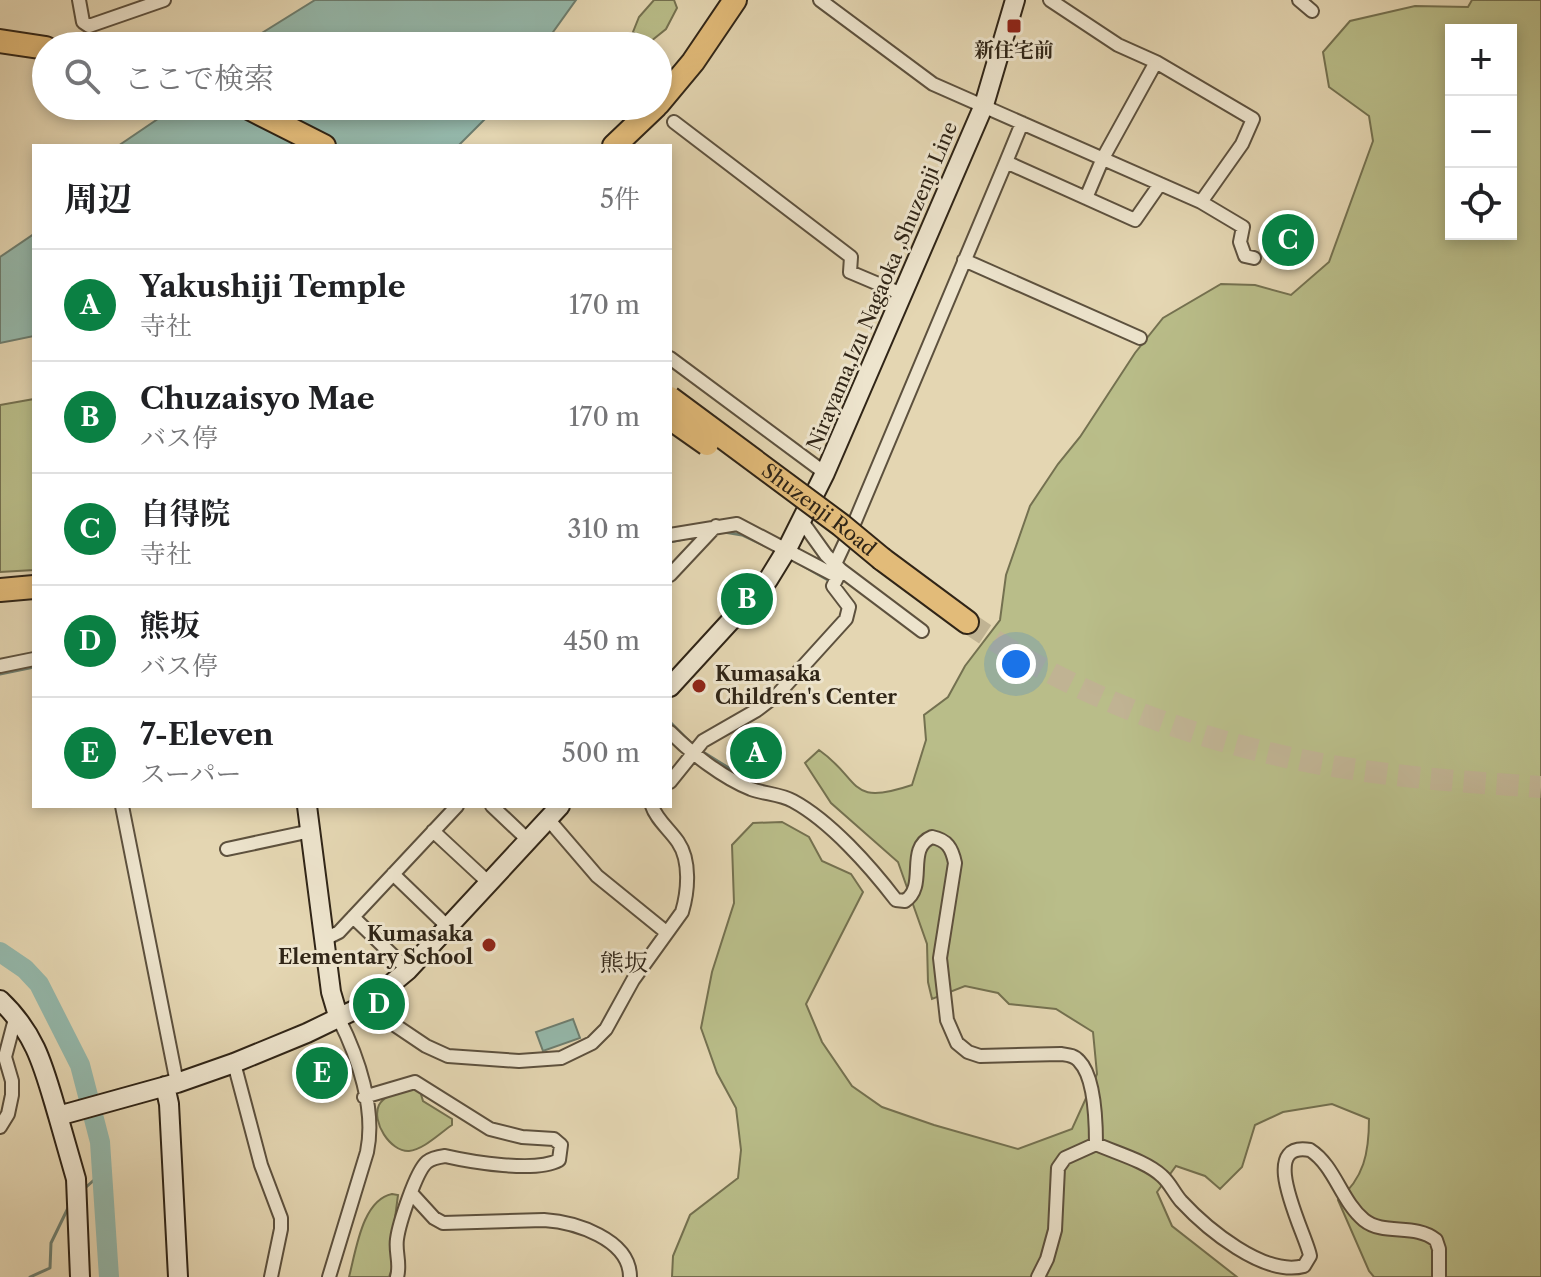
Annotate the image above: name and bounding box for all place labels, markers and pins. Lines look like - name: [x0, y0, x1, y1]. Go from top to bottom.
- marker: 新住宅前: [1005, 17, 1023, 35]
- place label: 新住宅前: [974, 38, 1054, 62]
- pin: C: [1262, 210, 1314, 270]
- pin: B: [721, 569, 773, 629]
- place label: Kumasaka Children's Center: [715, 662, 897, 709]
- marker: Kumasaka Children's Center: [690, 677, 708, 695]
- pin: A: [730, 723, 782, 783]
- place label: Kumasaka Elementary School: [278, 922, 473, 969]
- marker: Kumasaka Elementary School: [480, 936, 498, 954]
- pin: D: [353, 974, 405, 1034]
- pin: E: [296, 1043, 348, 1103]

